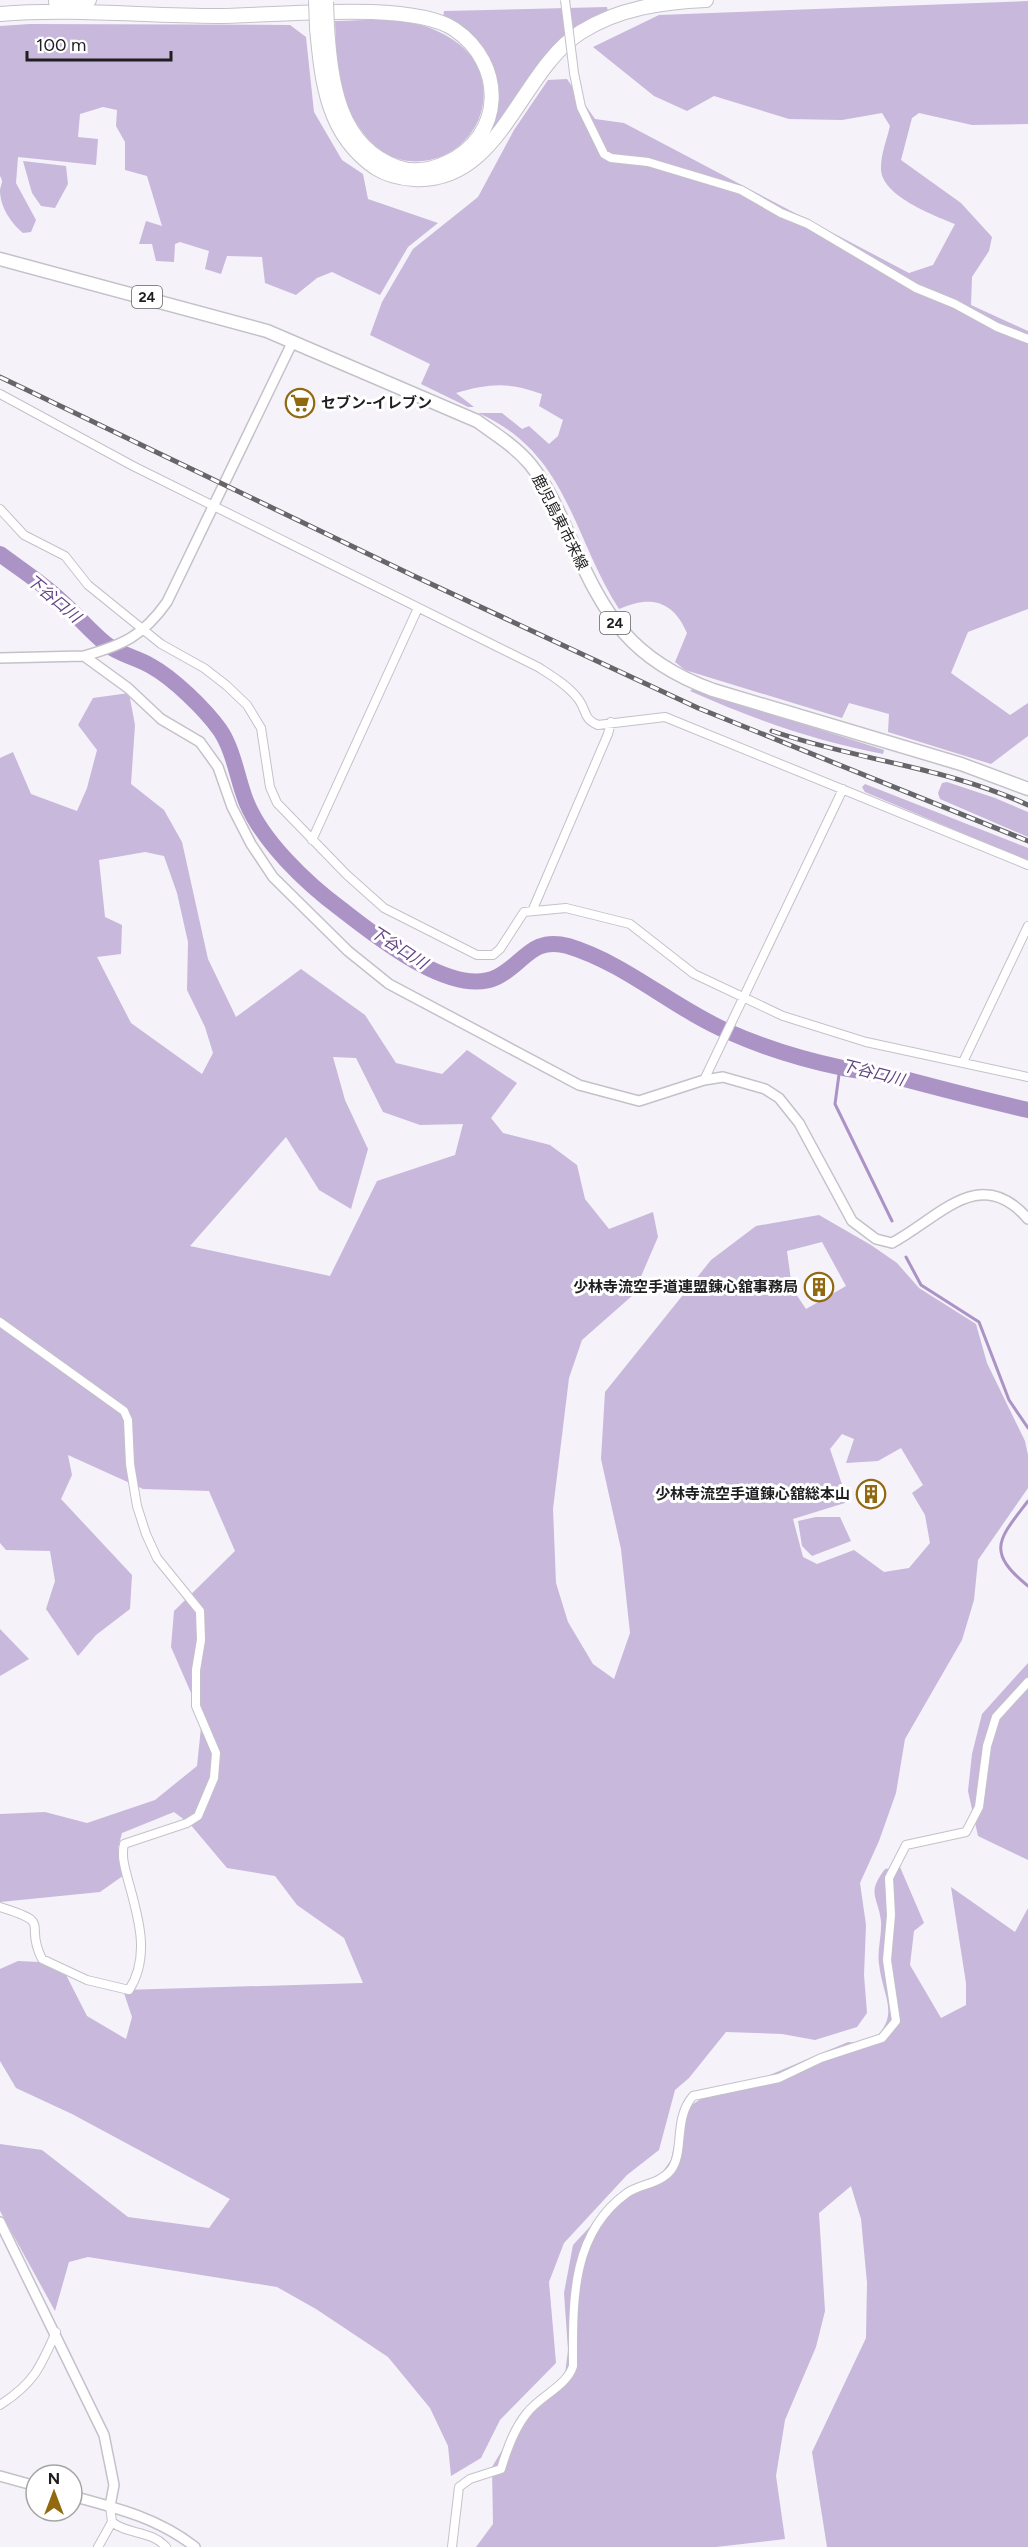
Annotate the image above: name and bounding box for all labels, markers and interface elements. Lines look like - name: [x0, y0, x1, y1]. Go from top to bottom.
- scale bar: [27, 24, 171, 62]
- text: 100 m: [36, 34, 86, 56]
- road number: 24: [132, 286, 162, 308]
- supermarket icon: セブン-イレブン: [284, 387, 316, 419]
- place label: セブン-イレブン: [321, 394, 432, 412]
- street label: 鹿児島東市来線: [528, 471, 592, 573]
- water label: 下谷口川: [23, 571, 86, 628]
- road number: 24: [600, 612, 630, 634]
- water label: 下谷口川: [367, 922, 432, 974]
- water label: 下谷口川: [840, 1056, 908, 1090]
- building icon: 少林寺流空手道連盟錬心舘事務局: [803, 1271, 835, 1303]
- place label: 少林寺流空手道連盟錬心舘事務局: [573, 1278, 798, 1296]
- building icon: 少林寺流空手道錬心舘総本山: [855, 1478, 887, 1510]
- place label: 少林寺流空手道錬心舘総本山: [655, 1485, 850, 1503]
- north arrow: [24, 2463, 84, 2523]
- text: N: [48, 2469, 60, 2488]

